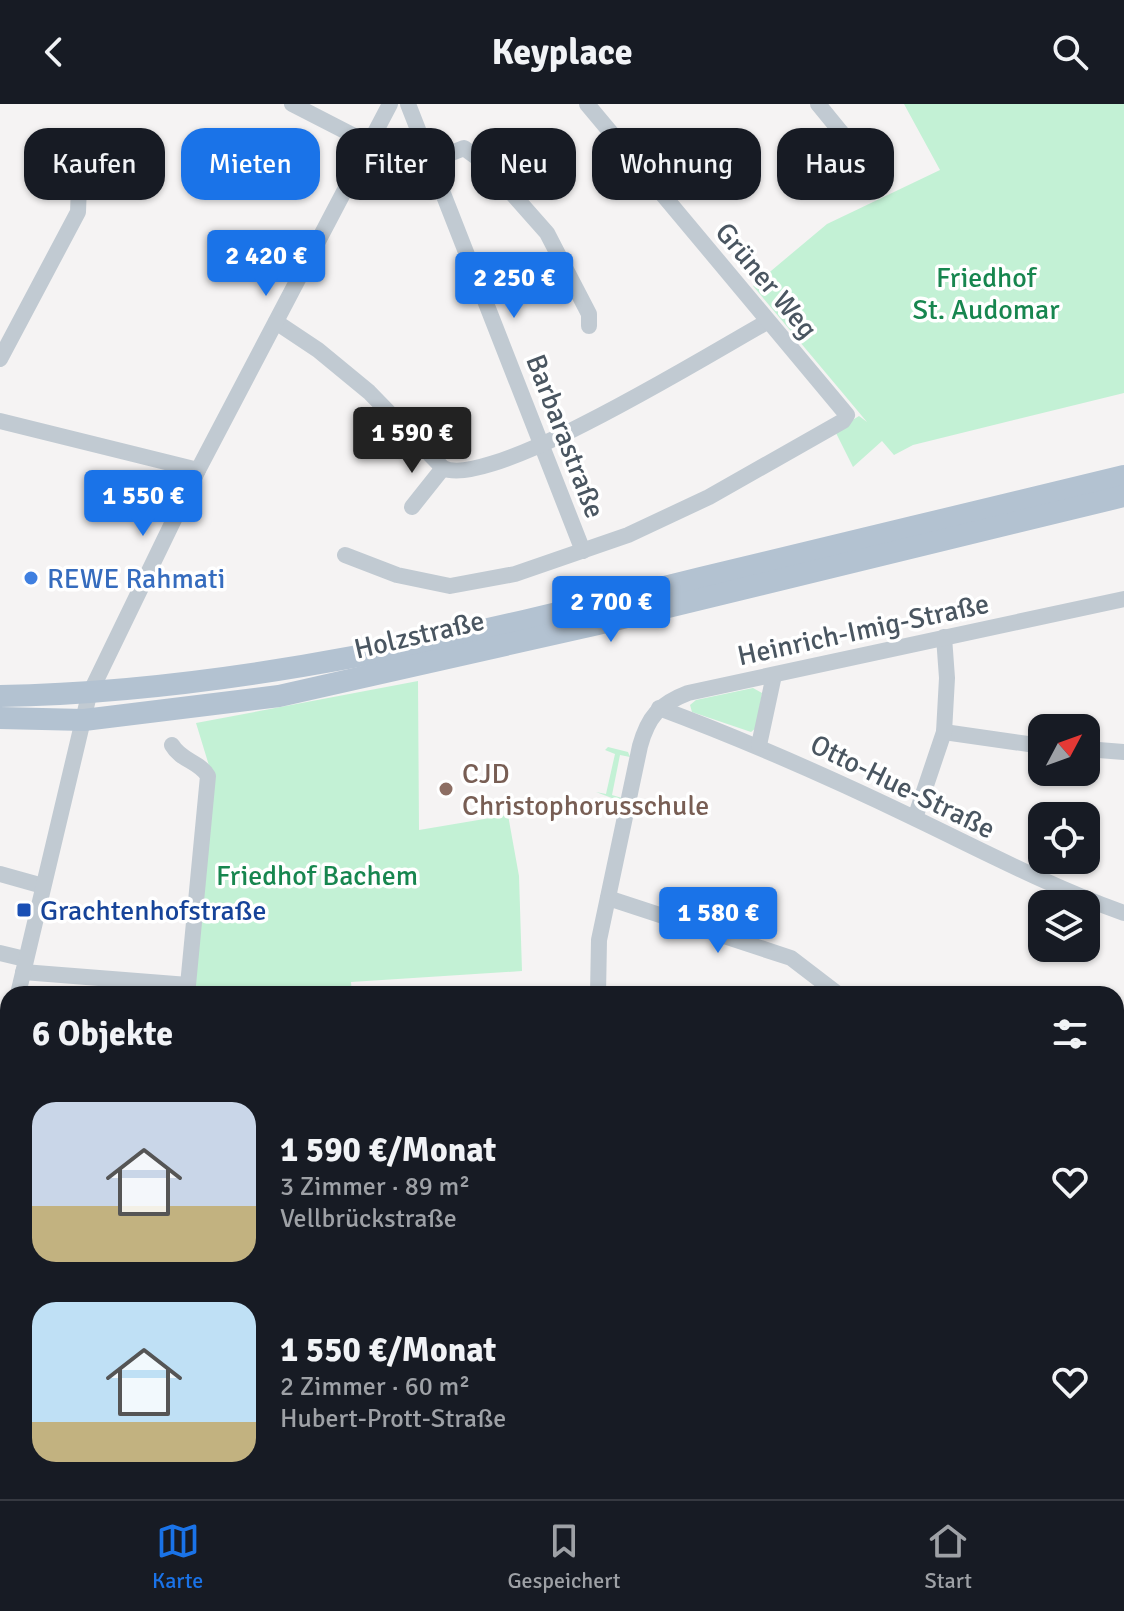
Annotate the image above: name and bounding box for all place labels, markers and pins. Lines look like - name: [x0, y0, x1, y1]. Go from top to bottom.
- pin: 2 420 €: [192, 230, 340, 298]
- pin: 2 250 €: [440, 252, 588, 320]
- pin: 1 590 €: [338, 407, 486, 475]
- pin: 1 550 €: [69, 470, 217, 538]
- place label: REWE Rahmati: [47, 562, 225, 596]
- marker: REWE Rahmati: [22, 569, 40, 587]
- pin: 2 700 €: [537, 576, 685, 644]
- place label: CJD Christophorusschule: [462, 757, 709, 823]
- marker: CJD Christophorusschule: [437, 780, 455, 798]
- pin: 1 580 €: [644, 887, 792, 955]
- place label: Grachtenhofstraße: [40, 894, 266, 928]
- marker: Grachtenhofstraße: [15, 901, 33, 919]

